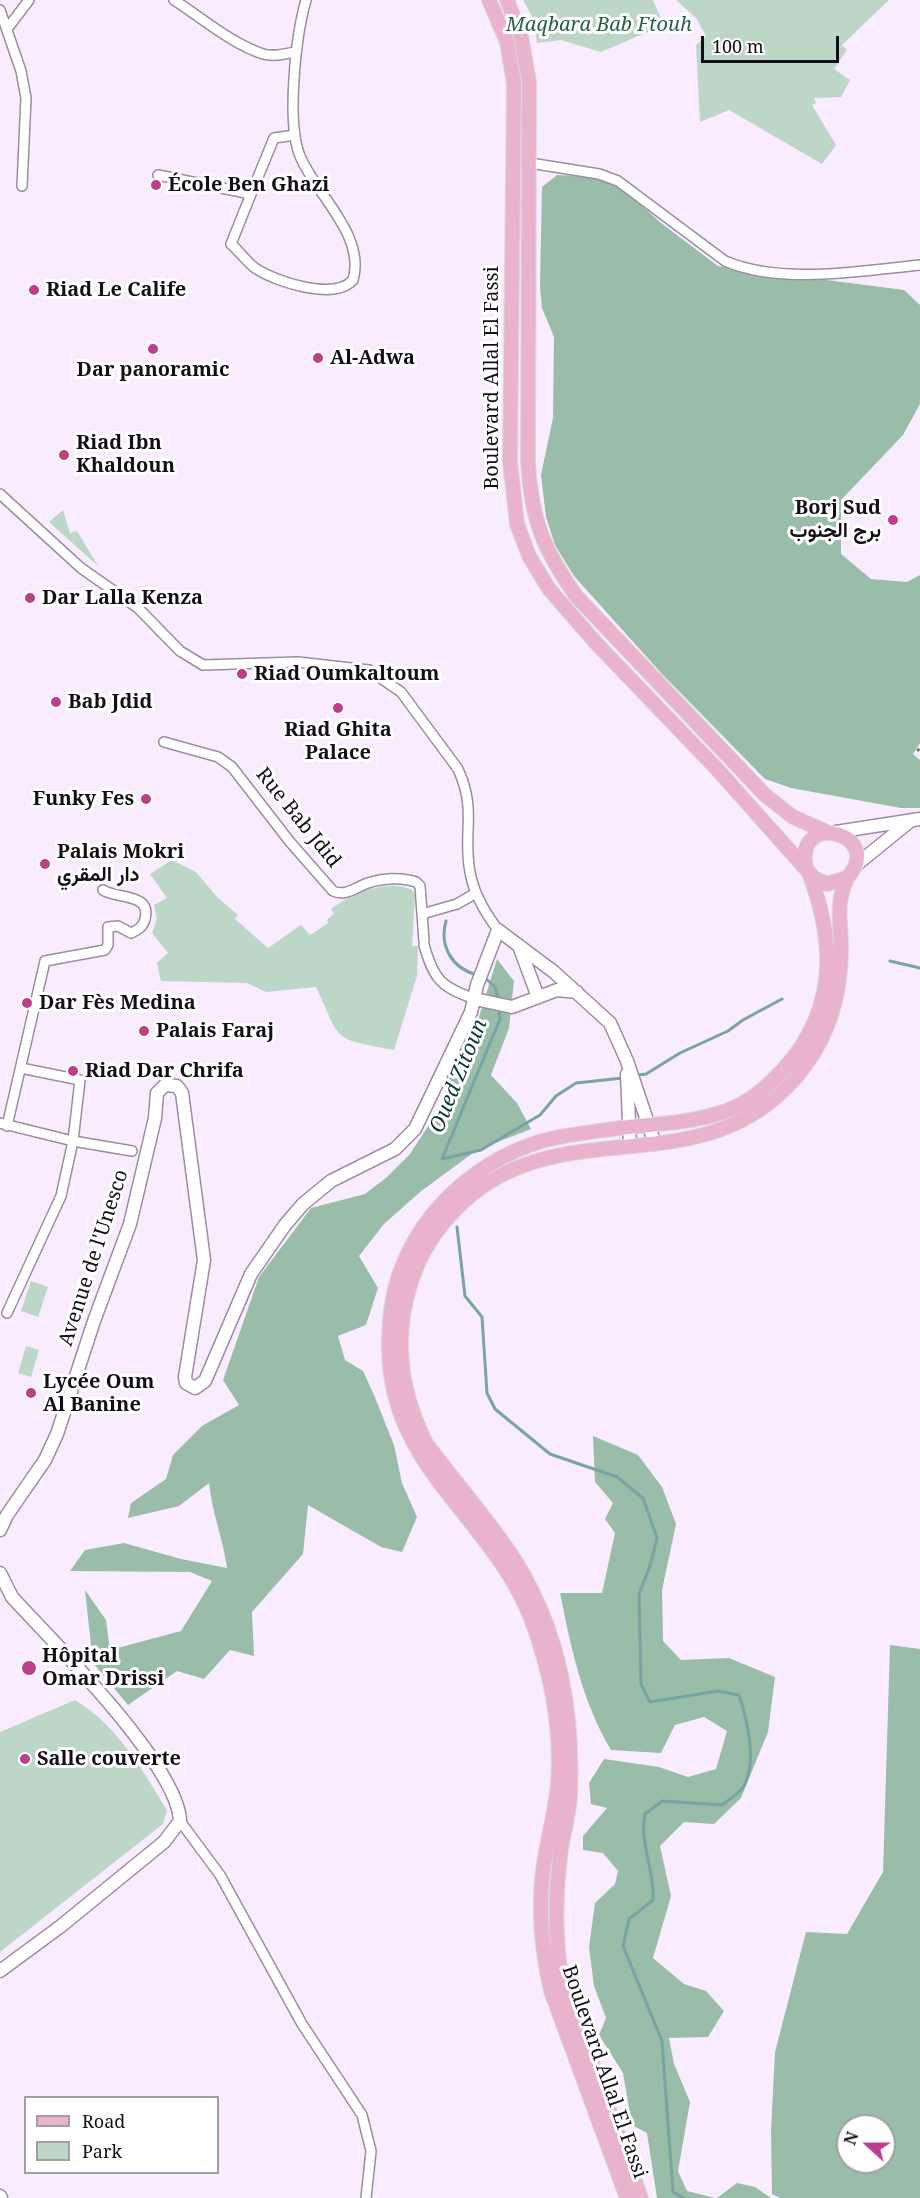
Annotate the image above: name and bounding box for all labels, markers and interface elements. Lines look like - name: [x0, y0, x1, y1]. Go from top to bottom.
- park label: Maqbara Bab Ftouh: [506, 13, 692, 37]
- scale bar: [704, 24, 842, 62]
- text: 100 m: [712, 34, 764, 58]
- place label: École Ben Ghazi: [168, 173, 329, 197]
- marker: École Ben Ghazi: [149, 178, 163, 192]
- street label: Boulevard Allal El Fassi: [480, 266, 504, 490]
- place label: Riad Le Calife: [46, 278, 186, 302]
- marker: Riad Le Calife: [27, 283, 41, 297]
- marker: Dar panoramic: [146, 342, 160, 356]
- place label: Al-Adwa: [330, 346, 415, 370]
- marker: Al-Adwa: [311, 351, 325, 365]
- place label: Dar panoramic: [77, 358, 229, 382]
- place label: Riad Ibn Khaldoun: [76, 431, 175, 478]
- marker: Riad Ibn Khaldoun: [57, 448, 71, 462]
- place label: Borj Sud برج الجنوب: [790, 496, 881, 543]
- marker: Borj Sud برج الجنوب: [886, 513, 900, 527]
- place label: Dar Lalla Kenza: [42, 586, 203, 610]
- marker: Dar Lalla Kenza: [23, 591, 37, 605]
- place label: Riad Oumkaltoum: [254, 662, 439, 686]
- marker: Riad Oumkaltoum: [235, 667, 249, 681]
- place label: Bab Jdid: [68, 690, 153, 714]
- marker: Bab Jdid: [49, 695, 63, 709]
- marker: Riad Ghita Palace: [331, 701, 345, 715]
- place label: Riad Ghita Palace: [284, 718, 392, 765]
- street label: Rue Bab Jdid: [250, 763, 346, 873]
- place label: Funky Fes: [33, 787, 134, 811]
- marker: Funky Fes: [139, 792, 153, 806]
- place label: Palais Mokri دار المقري: [57, 840, 184, 887]
- marker: Palais Mokri دار المقري: [38, 857, 52, 871]
- place label: Dar Fès Medina: [39, 991, 196, 1015]
- marker: Dar Fès Medina: [20, 996, 34, 1010]
- water label: Oued Zitoun: [425, 1016, 493, 1136]
- place label: Palais Faraj: [156, 1019, 274, 1043]
- marker: Palais Faraj: [137, 1024, 151, 1038]
- place label: Riad Dar Chrifa: [85, 1059, 244, 1083]
- marker: Riad Dar Chrifa: [66, 1064, 80, 1078]
- street label: Avenue de l'Unesco: [54, 1167, 134, 1349]
- place label: Lycée Oum Al Banine: [43, 1370, 154, 1417]
- marker: Lycée Oum Al Banine: [24, 1386, 38, 1400]
- place label: Hôpital Omar Drissi: [42, 1644, 164, 1691]
- marker: Hôpital Omar Drissi: [20, 1659, 38, 1677]
- place label: Salle couverte: [37, 1747, 181, 1771]
- marker: Salle couverte: [18, 1752, 32, 1766]
- street label: Boulevard Allal El Fassi: [556, 1962, 652, 2182]
- legend: [24, 2096, 219, 2174]
- text: Road: [82, 2109, 125, 2133]
- north arrow: [836, 2114, 896, 2174]
- text: N: [839, 2128, 864, 2148]
- text: Park: [82, 2139, 122, 2163]

